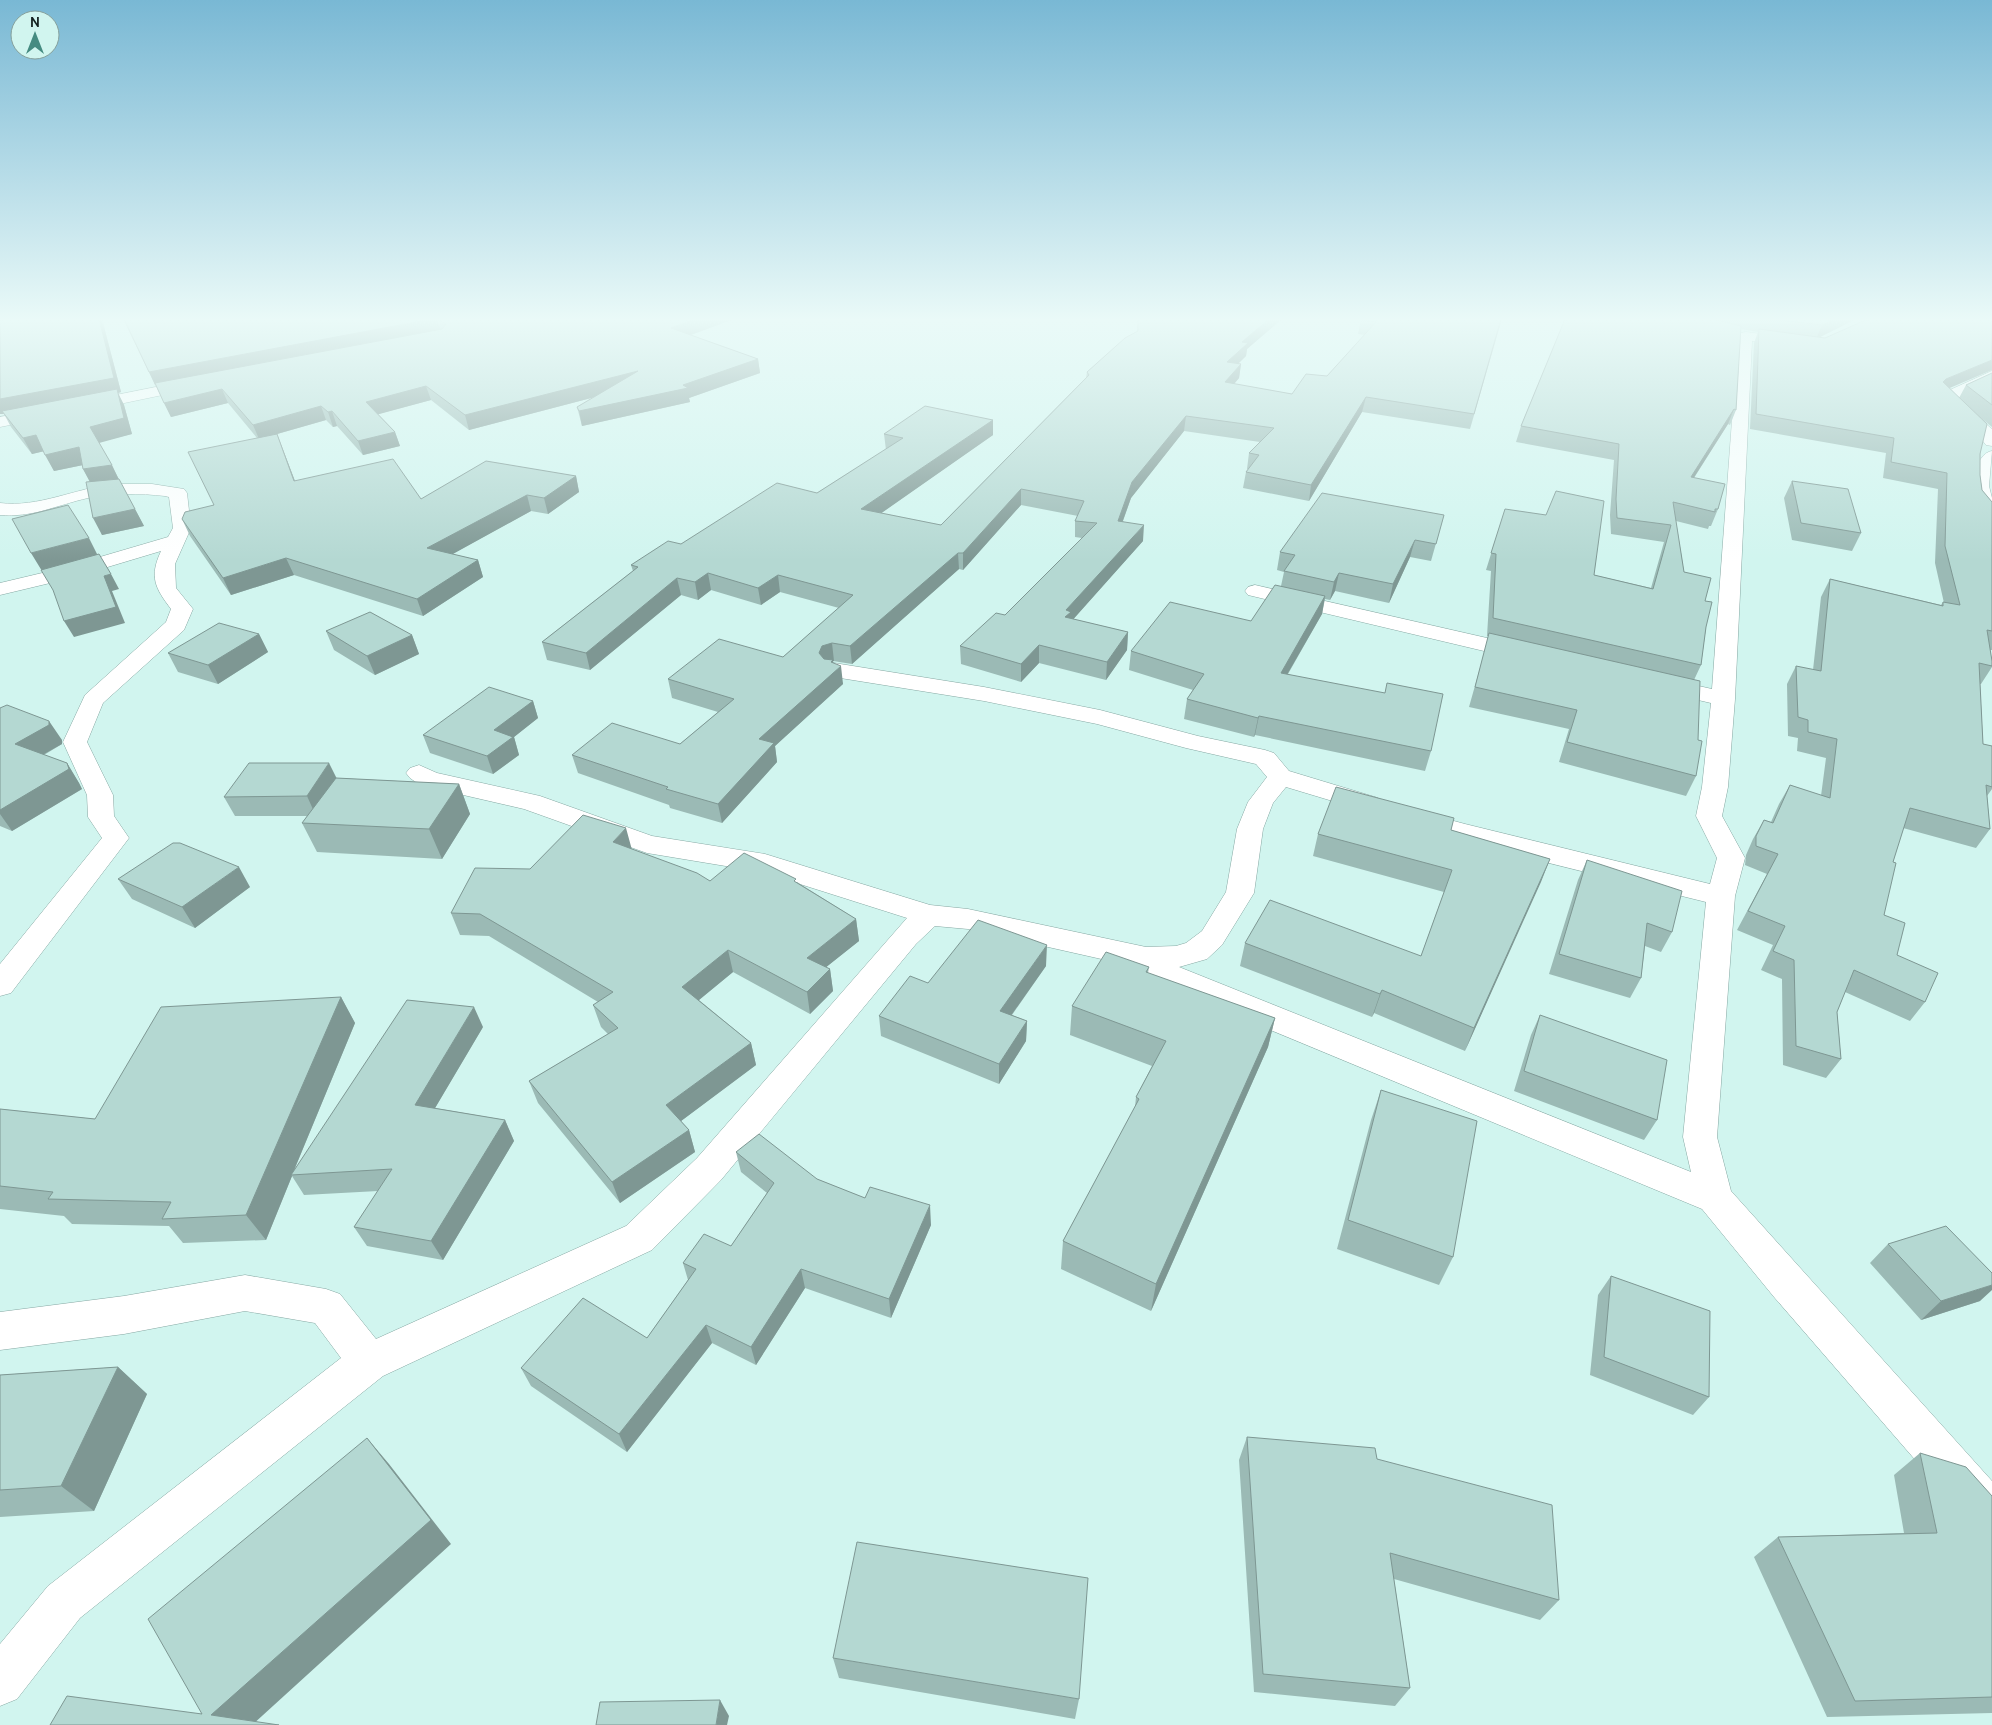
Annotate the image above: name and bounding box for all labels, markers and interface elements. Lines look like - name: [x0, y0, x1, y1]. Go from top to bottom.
- north arrow: [10, 10, 60, 60]
- text: N: [30, 13, 40, 31]

